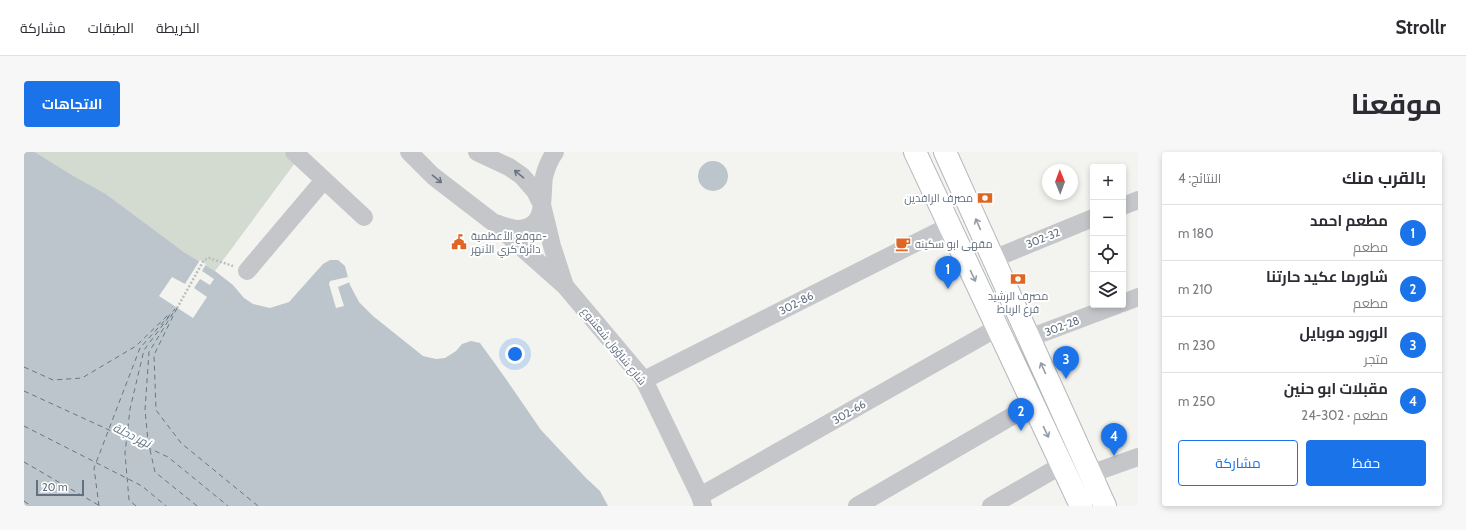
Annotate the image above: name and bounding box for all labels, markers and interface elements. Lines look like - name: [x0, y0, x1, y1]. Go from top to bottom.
- text: Strollr: [1395, 16, 1446, 39]
- text: مشاركة: [20, 19, 66, 37]
- text: الطبقات: [88, 19, 134, 37]
- text: الخريطة: [156, 19, 200, 37]
- button: الاتجاهات: [24, 81, 120, 127]
- text: موقعنا: [1351, 87, 1442, 121]
- north arrow: [1042, 164, 1078, 200]
- map controls: [1090, 164, 1126, 308]
- button: +: [1090, 164, 1126, 200]
- text: بالقرب منك: [1342, 168, 1426, 188]
- one-way arrow: [514, 170, 524, 179]
- text: النتائج: 4: [1178, 170, 1221, 186]
- one-way arrow: [432, 174, 443, 183]
- bank icon: مصرف الرافدين: [976, 189, 994, 207]
- place label: مصرف الرافدين: [904, 191, 973, 205]
- button: −: [1090, 200, 1126, 236]
- text: مطعم احمد: [1310, 212, 1388, 230]
- one-way arrow: [974, 219, 981, 231]
- street label: 302-32: [1024, 225, 1062, 251]
- text: 180 m: [1178, 225, 1214, 241]
- text: 1: [1411, 225, 1415, 241]
- place label: موقع الأعظمية- دائرة كري الأنهر: [470, 229, 547, 258]
- public building icon: موقع الأعظمية- دائرة كري الأنهر: [450, 233, 468, 251]
- cafe icon: مقهى ابو سكينه: [894, 235, 912, 253]
- button: locate: [1090, 236, 1126, 272]
- place label: مقهى ابو سكينه: [915, 237, 992, 251]
- text: مطعم: [1353, 239, 1388, 255]
- pin: 1: [935, 256, 961, 289]
- text: شاورما عكيد حارتنا: [1266, 268, 1388, 286]
- one-way arrow: [970, 270, 977, 282]
- bank icon: مصرف الرشيد فرع الرباط: [1009, 270, 1027, 288]
- button: layers: [1090, 272, 1126, 308]
- text: 210 m: [1178, 281, 1212, 297]
- text: 2: [1410, 281, 1416, 297]
- street label: 302-86: [776, 288, 816, 318]
- place label: مصرف الرشيد فرع الرباط: [988, 289, 1048, 317]
- text: مطعم: [1353, 295, 1388, 311]
- street label: شارع شاؤول شعشوع: [578, 304, 650, 388]
- street label: 302-28: [1043, 313, 1081, 339]
- text: الورود موبايل: [1299, 324, 1388, 342]
- text: 230 m: [1178, 337, 1215, 353]
- text: 3: [1410, 337, 1417, 353]
- your location: [505, 344, 525, 364]
- pin: 3: [1053, 346, 1079, 379]
- text: متجر: [1364, 351, 1388, 367]
- one-way arrow: [1039, 363, 1046, 375]
- text: مقبلات ابو حنين: [1284, 380, 1388, 398]
- text: 250 m: [1178, 393, 1215, 409]
- text: 4: [1409, 393, 1417, 409]
- street label: 302-66: [830, 397, 868, 427]
- pin: 2: [1008, 398, 1034, 431]
- text: مطعم · 302-24: [1301, 407, 1388, 423]
- water label: نهر دجلة: [111, 419, 155, 451]
- pin: 4: [1101, 423, 1127, 456]
- one-way arrow: [1043, 426, 1050, 438]
- button: مشاركة: [1178, 440, 1298, 486]
- button: حفظ: [1306, 440, 1426, 486]
- scale bar: [36, 478, 84, 497]
- text: 20 m: [42, 480, 68, 494]

